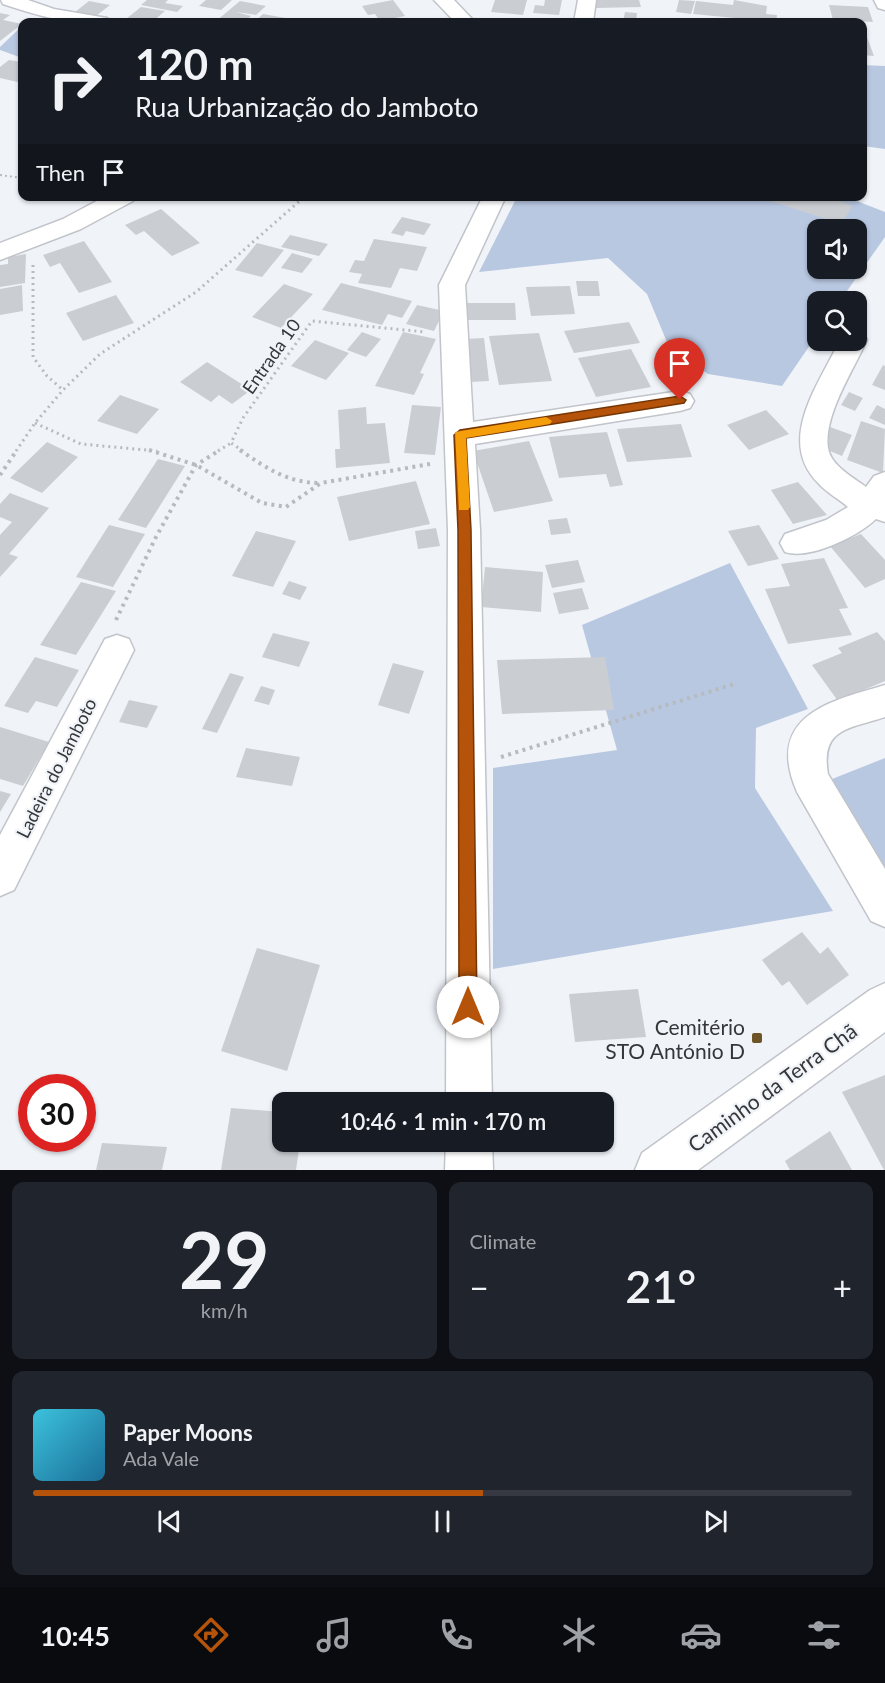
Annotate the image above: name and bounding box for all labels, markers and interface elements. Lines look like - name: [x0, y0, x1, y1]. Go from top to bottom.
- text: 120 m: [135, 39, 253, 89]
- icon: right: [36, 42, 114, 120]
- text: Rua Urbanização do Jamboto: [135, 90, 478, 123]
- icon: arrive: [97, 156, 130, 189]
- text: Then: [36, 159, 85, 186]
- map controls: [807, 219, 867, 351]
- button: sound: [807, 219, 867, 279]
- button: search: [807, 291, 867, 351]
- street label: Entrada 10: [237, 314, 305, 398]
- pin: [654, 338, 705, 400]
- icon: arrive: [663, 347, 696, 380]
- street label: Ladeira do Jamboto: [11, 694, 101, 842]
- position arrow: [436, 975, 500, 1039]
- place label: Cemitério STO António D: [605, 1014, 745, 1063]
- street label: Caminho da Terra Chã: [683, 1017, 861, 1157]
- marker: Cemitério STO António D: [750, 1031, 764, 1045]
- speed limit sign: 30: [18, 1074, 96, 1152]
- text: 10:46 · 1 min · 170 m: [340, 1108, 546, 1135]
- text: 29: [179, 1212, 269, 1306]
- text: Climate: [470, 1229, 536, 1253]
- text: 21°: [625, 1259, 696, 1313]
- text: −: [470, 1267, 489, 1307]
- text: +: [833, 1267, 852, 1307]
- text: km/h: [201, 1298, 248, 1322]
- text: Paper Moons: [123, 1419, 253, 1446]
- text: Ada Vale: [123, 1446, 199, 1470]
- icon: previous: [153, 1505, 186, 1538]
- icon: pause: [426, 1505, 459, 1538]
- icon: next: [699, 1505, 732, 1538]
- icon: directions: [190, 1614, 232, 1656]
- icon: music: [313, 1614, 355, 1656]
- icon: phone: [435, 1614, 477, 1656]
- icon: climate: [558, 1614, 600, 1656]
- icon: car: [680, 1614, 722, 1656]
- icon: filters: [803, 1614, 845, 1656]
- text: 10:45: [40, 1619, 110, 1652]

